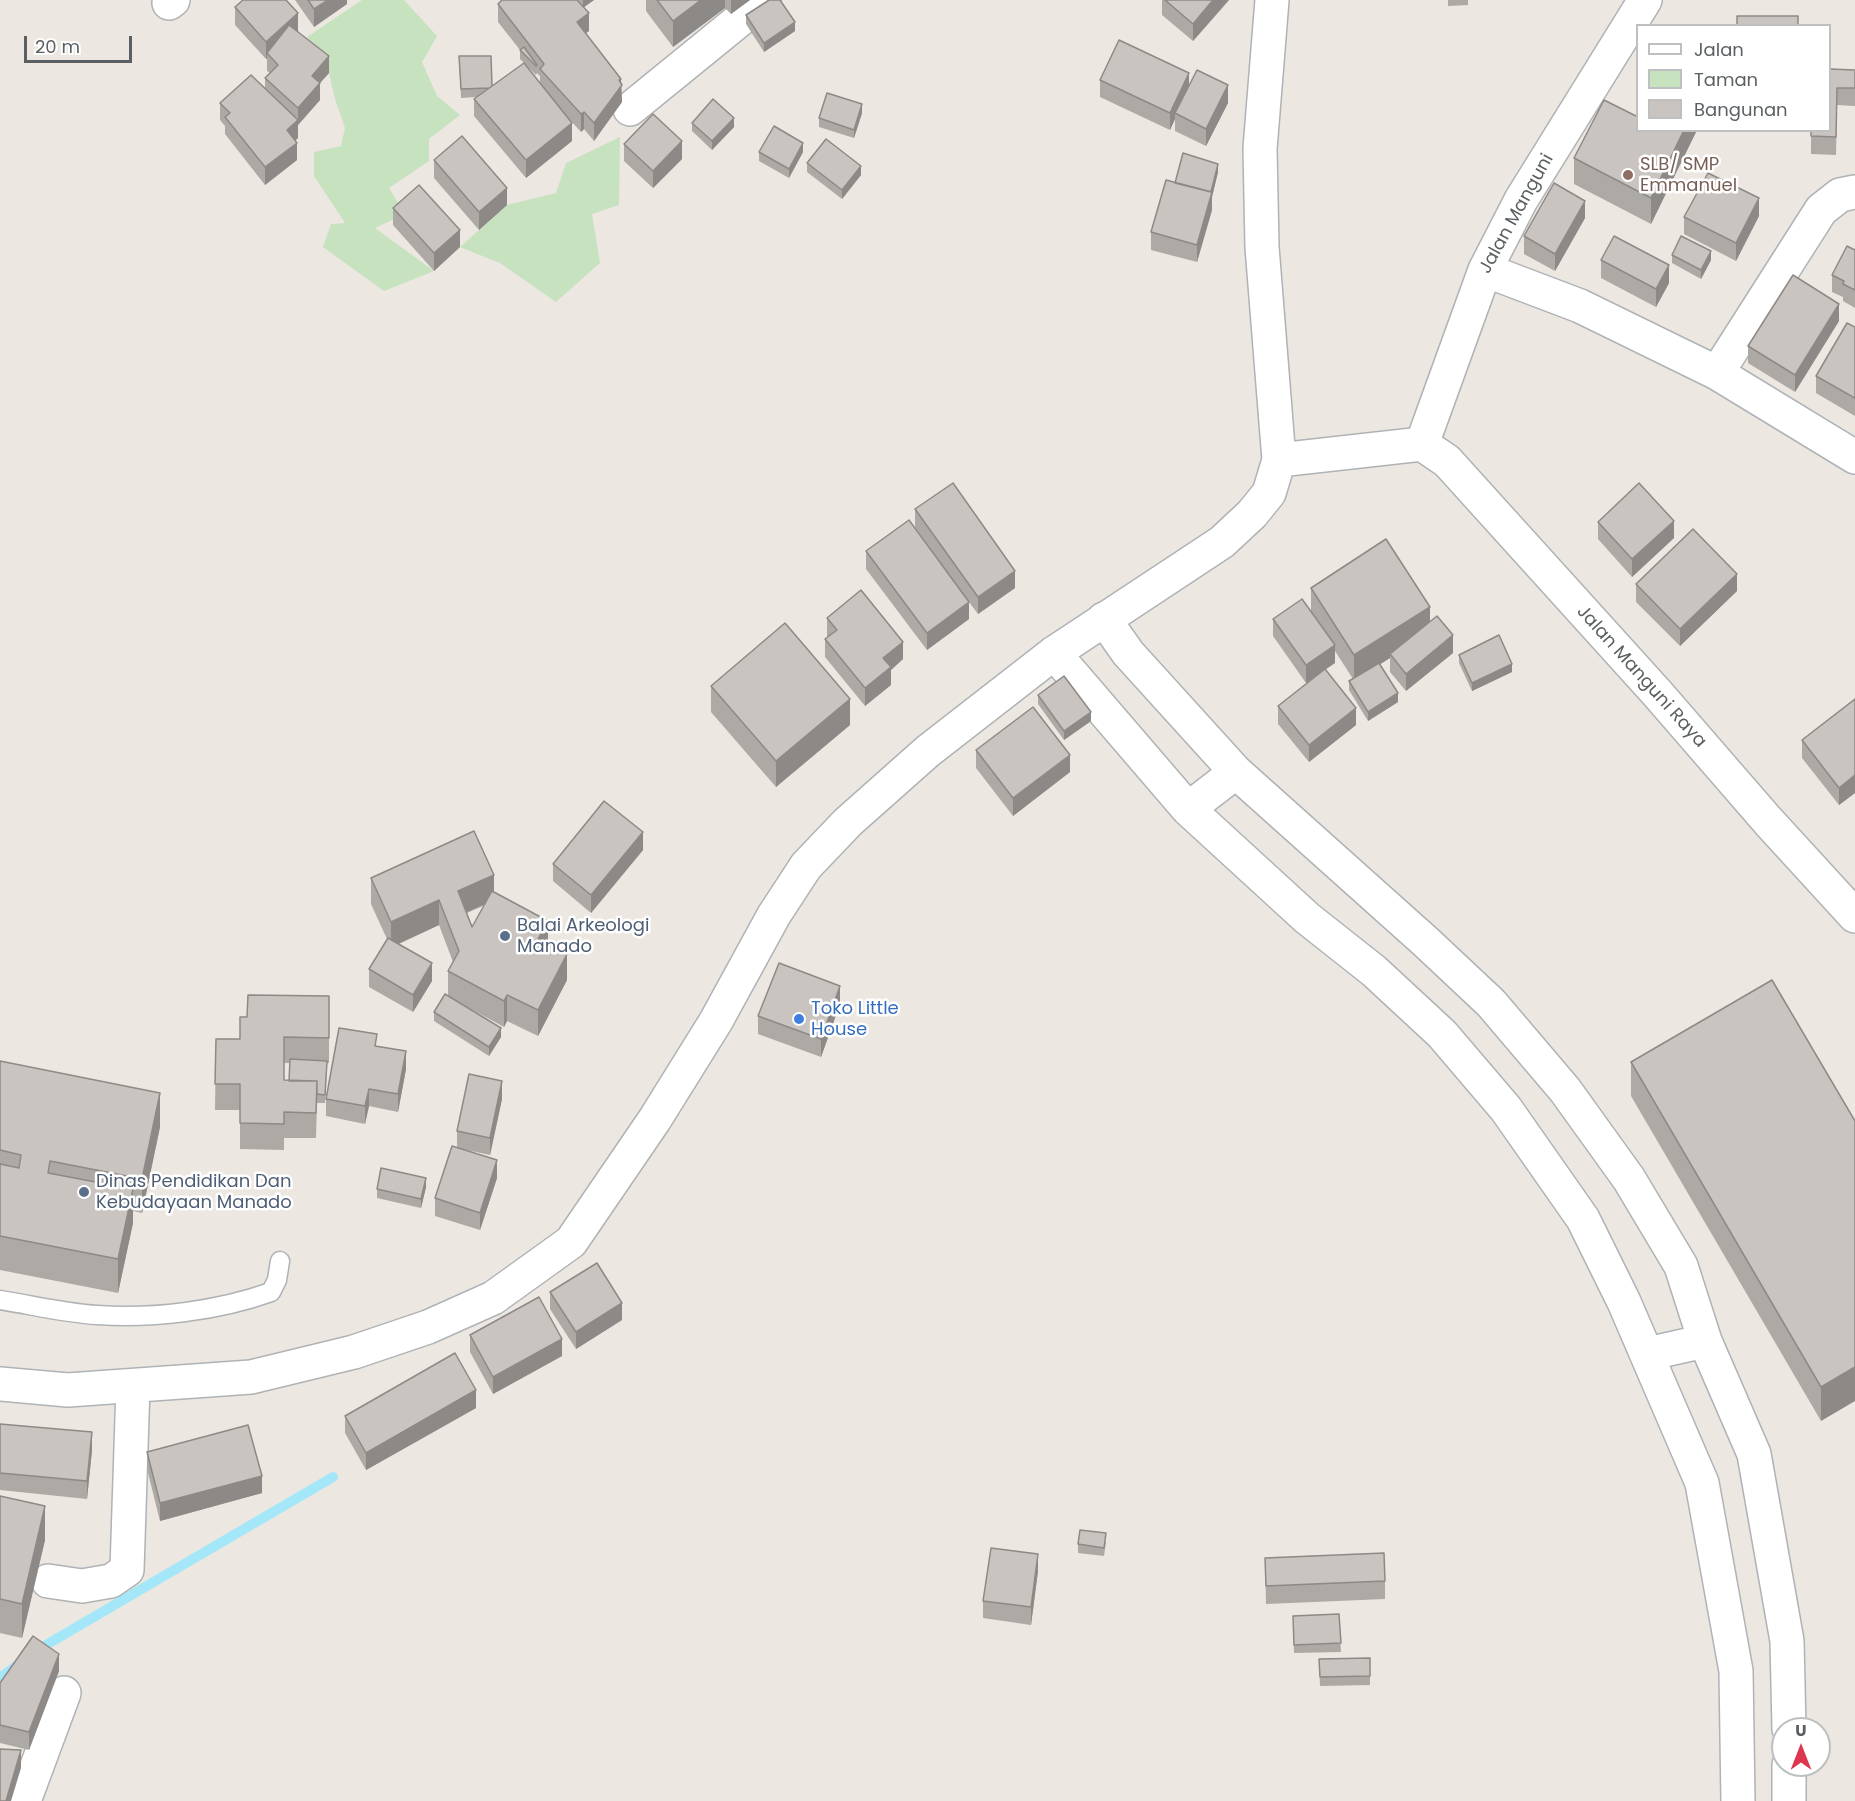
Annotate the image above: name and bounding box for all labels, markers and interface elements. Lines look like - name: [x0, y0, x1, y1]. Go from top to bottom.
- scale bar: [27, 24, 135, 62]
- legend: [1636, 24, 1831, 132]
- text: 20 m: [35, 34, 80, 59]
- text: Jalan: [1694, 37, 1744, 62]
- text: Taman: [1694, 67, 1758, 92]
- text: Bangunan: [1694, 97, 1788, 122]
- street label: Jalan Manguni: [1475, 150, 1559, 278]
- place label: SLB/ SMP Emmanuel: [1640, 154, 1737, 196]
- marker: SLB/ SMP Emmanuel: [1621, 168, 1635, 182]
- street label: Jalan Manguni Raya: [1572, 602, 1710, 752]
- place label: Balai Arkeologi Manado: [517, 915, 649, 958]
- marker: Balai Arkeologi Manado: [498, 929, 512, 943]
- place label: Toko Little House: [811, 998, 899, 1040]
- marker: Toko Little House: [792, 1012, 806, 1026]
- place label: Dinas Pendidikan Dan Kebudayaan Manado: [96, 1171, 292, 1214]
- marker: Dinas Pendidikan Dan Kebudayaan Manado: [77, 1185, 91, 1199]
- north arrow: [1771, 1717, 1831, 1777]
- text: U: [1795, 1719, 1807, 1742]

